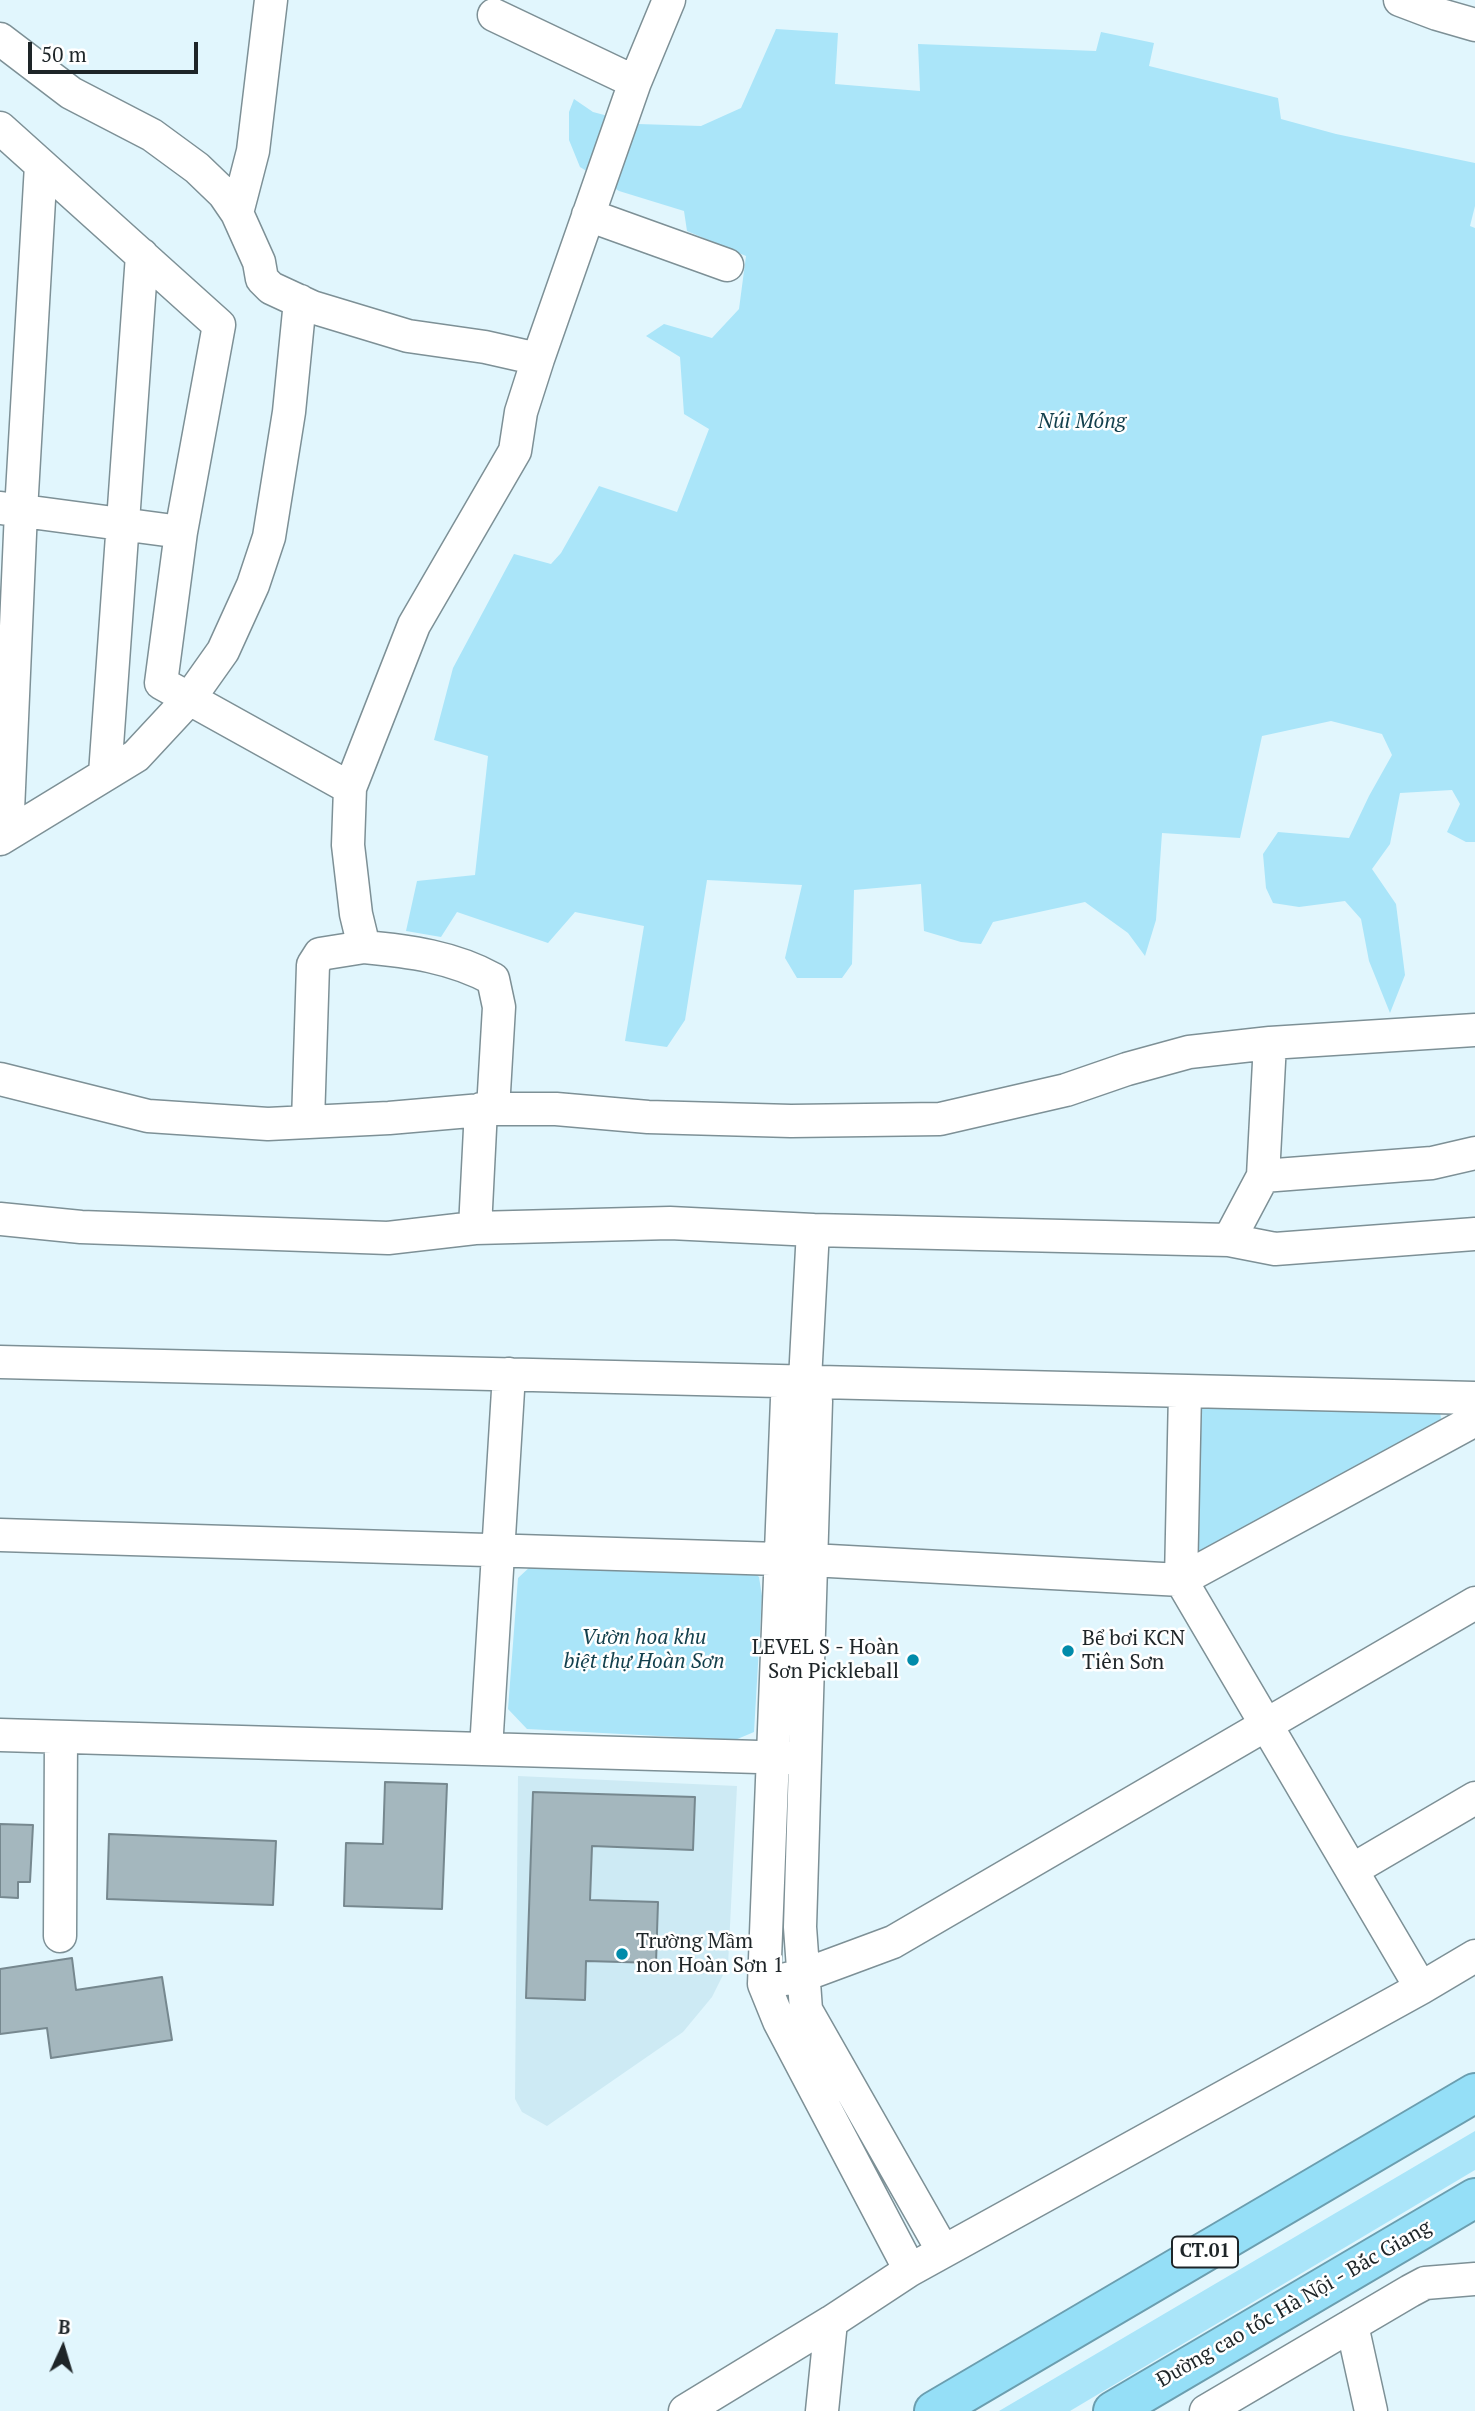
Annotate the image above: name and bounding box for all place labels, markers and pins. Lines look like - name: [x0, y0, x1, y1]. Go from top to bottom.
- place label: Bể bơi KCN Tiên Sơn: [1082, 1626, 1185, 1676]
- place label: LEVEL S - Hoàn Sơn Pickleball: [752, 1635, 899, 1685]
- marker: Bể bơi KCN Tiên Sơn: [1060, 1643, 1076, 1659]
- marker: LEVEL S - Hoàn Sơn Pickleball: [905, 1652, 921, 1668]
- place label: Trường Mầm non Hoàn Sơn 1: [636, 1929, 784, 1979]
- marker: Trường Mầm non Hoàn Sơn 1: [614, 1946, 630, 1962]

